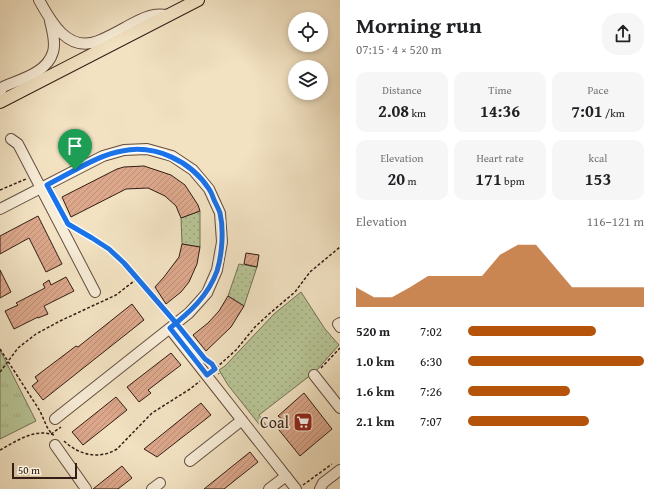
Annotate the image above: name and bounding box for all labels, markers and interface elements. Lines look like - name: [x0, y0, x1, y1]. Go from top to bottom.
- text: Morning run: [356, 9, 482, 41]
- map controls: [288, 12, 328, 100]
- button: locate: [288, 12, 328, 52]
- button: share: [602, 13, 644, 55]
- text: 07:15 · 4 × 520 m: [356, 40, 442, 59]
- button: layers: [288, 60, 328, 100]
- text: Distance: [382, 82, 422, 98]
- text: Time: [488, 82, 512, 98]
- text: Pace: [587, 82, 609, 98]
- text: 2.08: [378, 98, 409, 123]
- text: 14:36: [480, 98, 520, 123]
- text: 7:01: [571, 98, 603, 123]
- text: km: [409, 105, 426, 121]
- text: /km: [603, 105, 625, 121]
- pin: [58, 129, 92, 170]
- icon: arrive: [64, 135, 86, 157]
- text: Elevation: [380, 150, 424, 166]
- text: Heart rate: [476, 150, 524, 166]
- text: kcal: [589, 150, 607, 166]
- text: 20: [387, 166, 405, 191]
- text: 171: [475, 166, 502, 191]
- text: 153: [585, 166, 611, 191]
- text: m: [405, 173, 417, 189]
- text: bpm: [502, 173, 525, 189]
- text: Elevation: [356, 212, 407, 231]
- text: 116–121 m: [587, 212, 644, 231]
- text: 520 m: [356, 322, 390, 341]
- text: 7:02: [420, 322, 442, 341]
- text: 1.0 km: [356, 352, 395, 371]
- text: 6:30: [420, 352, 442, 371]
- text: 1.6 km: [356, 382, 395, 401]
- text: 7:26: [420, 382, 442, 401]
- place label: Coal: [260, 410, 290, 434]
- supermarket icon: Coal: [292, 411, 314, 433]
- text: 2.1 km: [356, 412, 395, 431]
- text: 7:07: [420, 412, 442, 431]
- scale bar: [12, 461, 77, 480]
- text: 50 m: [18, 462, 40, 478]

